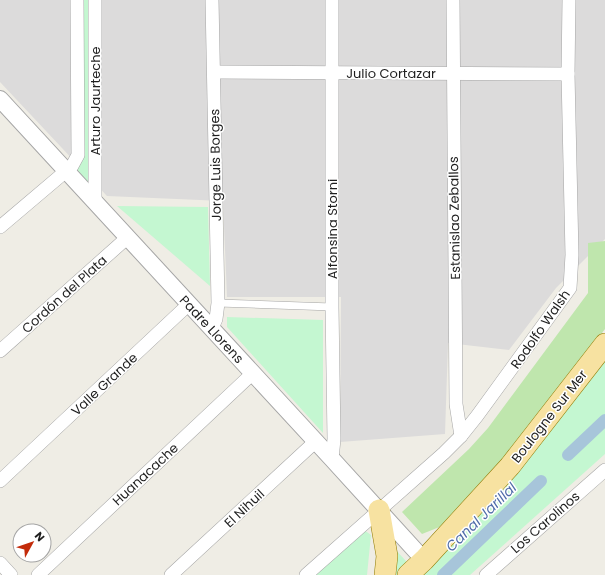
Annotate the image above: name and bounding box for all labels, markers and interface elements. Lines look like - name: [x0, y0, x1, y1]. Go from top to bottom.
- street label: Arturo Jaurteche: [86, 46, 105, 156]
- street label: Julio Cortazar: [346, 64, 436, 83]
- street label: Jorge Luis Borges: [205, 108, 226, 221]
- street label: Estanislao Zeballos: [444, 156, 465, 280]
- street label: Alfonsina Storni: [323, 179, 342, 279]
- street label: Cordón del Plata: [18, 251, 111, 338]
- street label: Rodolfo Walsh: [506, 286, 575, 373]
- street label: Padre Llorens: [175, 291, 248, 368]
- street label: Valle Grande: [67, 349, 142, 420]
- street label: Boulogne Sur Mer: [507, 366, 592, 467]
- street label: Huanacache: [108, 439, 183, 510]
- water label: Canal Jarillal: [441, 478, 521, 556]
- street label: El Nihuil: [220, 485, 269, 532]
- street label: Los Carolinos: [507, 487, 584, 558]
- north arrow: [12, 523, 52, 563]
- text: N: [31, 528, 48, 545]

